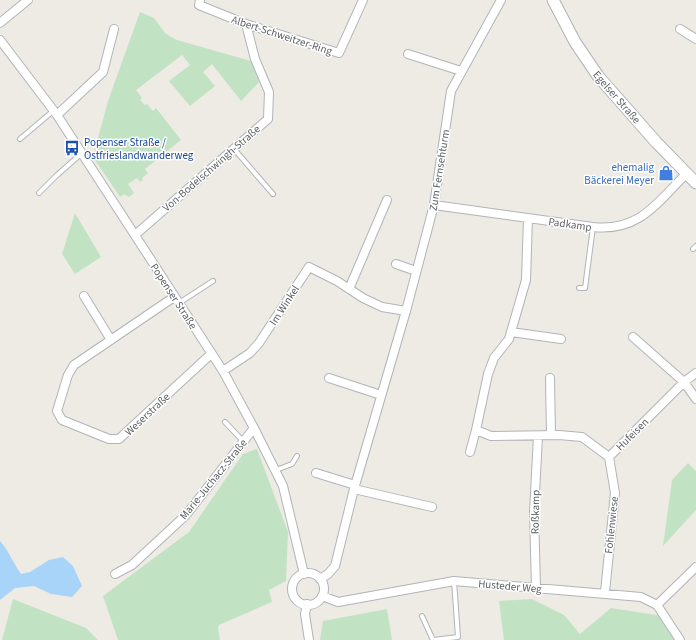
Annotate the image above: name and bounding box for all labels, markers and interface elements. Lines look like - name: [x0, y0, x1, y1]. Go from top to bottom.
- street label: Albert-Schweitzer-Ring: [230, 12, 334, 59]
- street label: Egelser Straße: [589, 68, 644, 127]
- street label: Von-Bodelschwingh-Straße: [159, 121, 264, 215]
- street label: Zum Fernsehturm: [426, 128, 453, 212]
- place label: Popenser Straße / Ostfrieslandwanderweg: [84, 135, 194, 163]
- bus stop icon: Popenser Straße / Ostfrieslandwanderweg: [63, 139, 81, 157]
- place label: ehemalig Bäckerei Meyer: [584, 160, 654, 188]
- shop icon: ehemalig Bäckerei Meyer: [657, 164, 675, 182]
- street label: Padkamp: [547, 214, 593, 235]
- street label: Popenser Straße: [147, 260, 201, 333]
- street label: Im Winkel: [266, 282, 303, 328]
- street label: Weserstraße: [121, 389, 174, 439]
- street label: Hufeisen: [613, 415, 652, 454]
- street label: Marie-Juchacz-Straße: [176, 435, 251, 523]
- street label: Roßkamp: [528, 490, 543, 534]
- street label: Fohlenwiese: [601, 495, 622, 555]
- street label: Husteder Weg: [478, 576, 543, 597]

